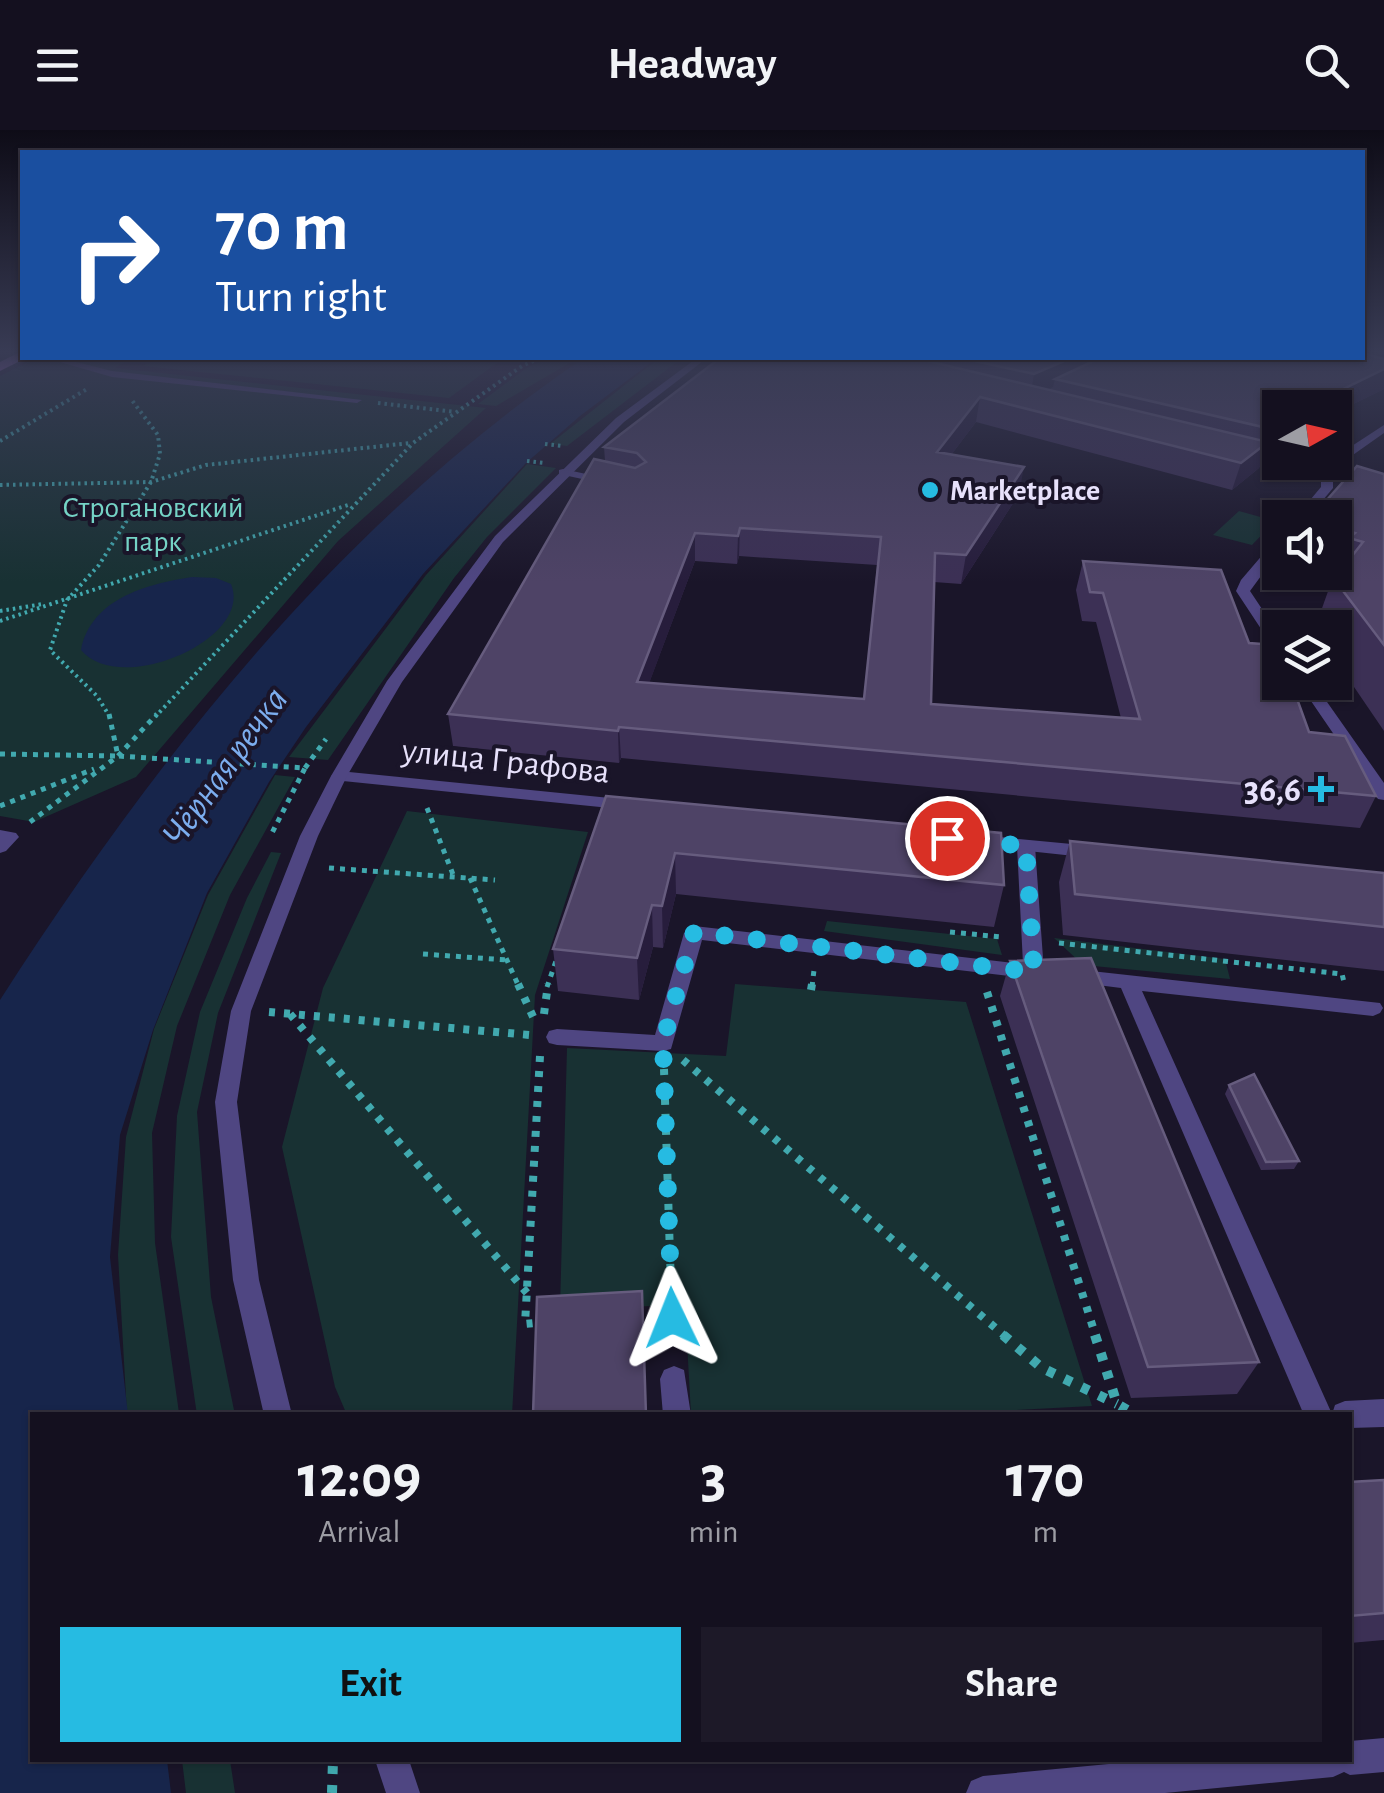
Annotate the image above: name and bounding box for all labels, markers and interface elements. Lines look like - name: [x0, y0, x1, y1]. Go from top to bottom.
- icon: menu: [30, 38, 85, 93]
- icon: search: [1299, 38, 1354, 93]
- text: Headway: [607, 42, 777, 87]
- icon: right: [50, 190, 180, 320]
- text: 70 m: [215, 193, 349, 263]
- text: Turn right: [215, 275, 387, 320]
- north arrow: [1262, 390, 1352, 480]
- map controls: [1262, 390, 1352, 700]
- place label: Marketplace: [950, 476, 1100, 506]
- marker: Marketplace: [919, 479, 941, 501]
- park label: Строгановский парк: [62, 493, 244, 557]
- button: sound: [1262, 500, 1352, 590]
- button: layers: [1262, 610, 1352, 700]
- water label: Чёрная речка: [156, 681, 296, 853]
- street label: улица Графова: [399, 733, 611, 790]
- place label: 36,6: [1244, 773, 1301, 808]
- marker: 36,6: [1310, 778, 1332, 800]
- pin: [905, 796, 990, 881]
- icon: arrive: [920, 811, 975, 866]
- position arrow: [620, 1266, 724, 1370]
- text: 12:09: [297, 1448, 421, 1508]
- text: 3: [701, 1448, 726, 1508]
- text: 170: [1006, 1448, 1085, 1508]
- text: Arrival: [318, 1516, 400, 1548]
- text: min: [689, 1516, 738, 1548]
- text: m: [1032, 1516, 1058, 1548]
- button: Exit: [60, 1627, 681, 1742]
- button: Share: [701, 1627, 1322, 1742]

